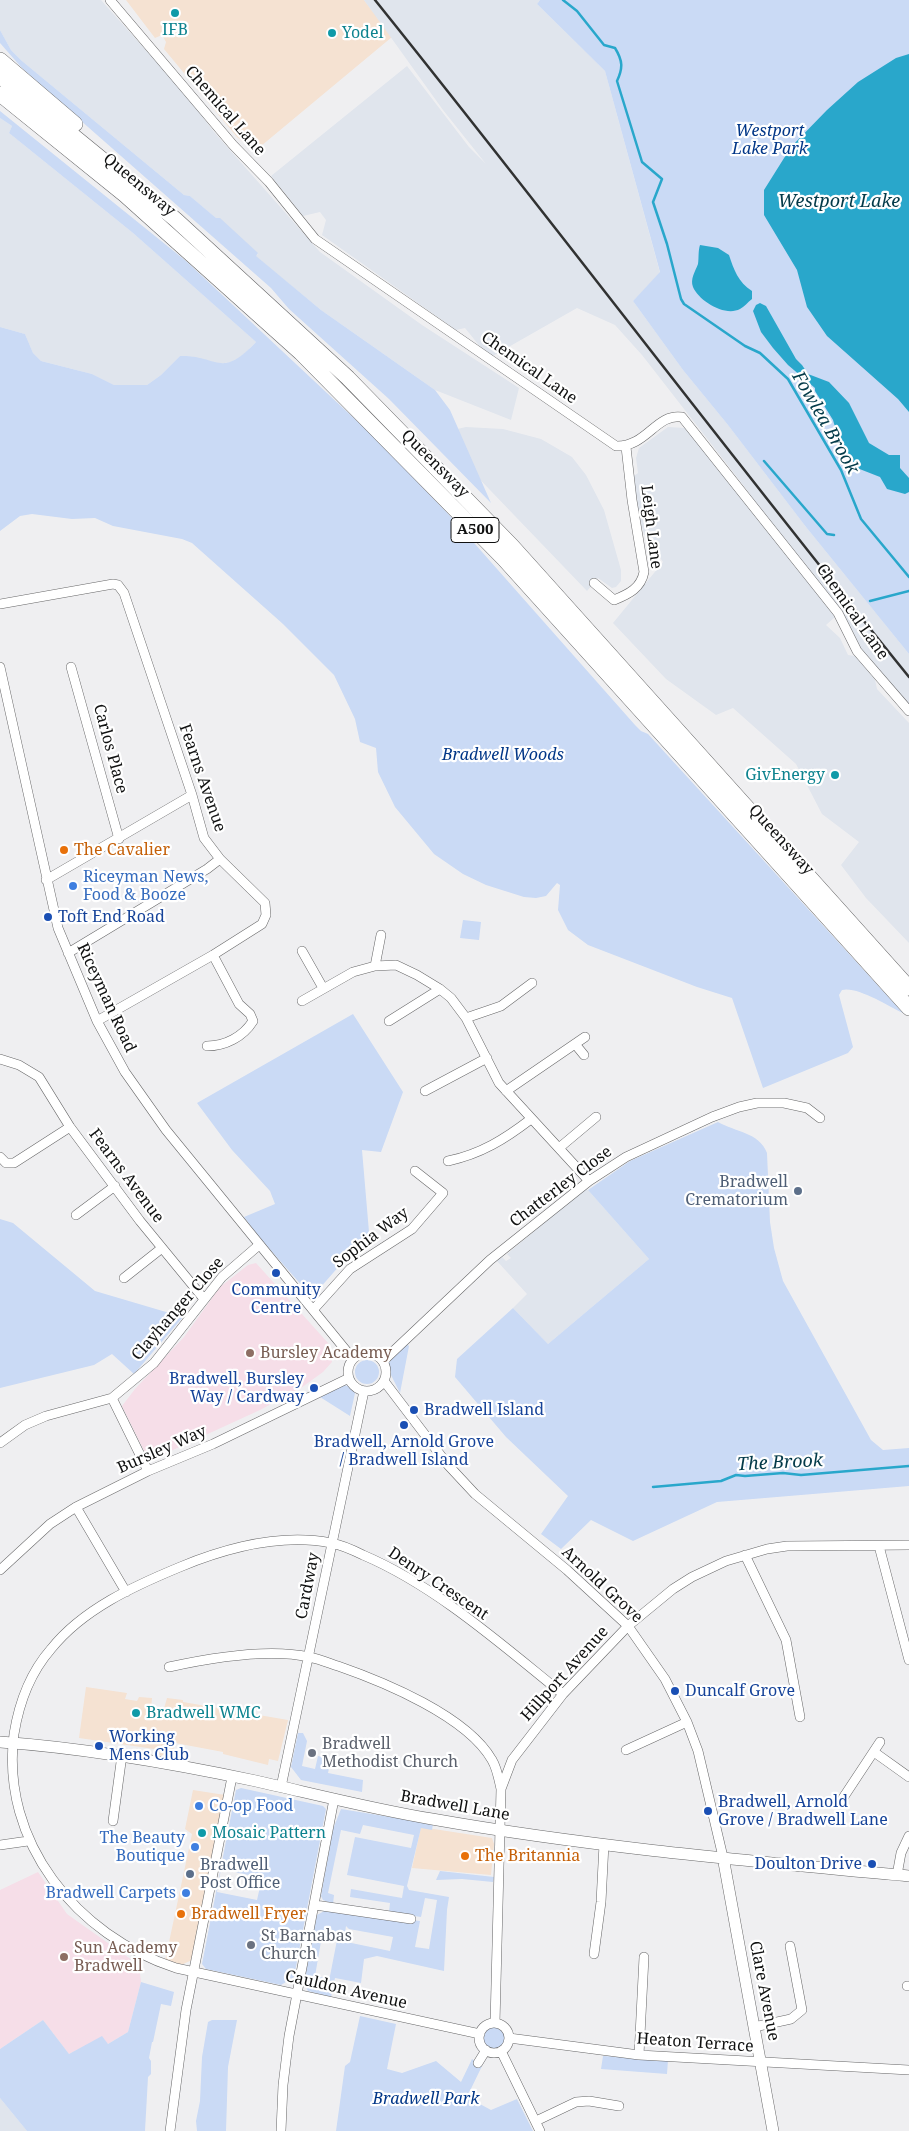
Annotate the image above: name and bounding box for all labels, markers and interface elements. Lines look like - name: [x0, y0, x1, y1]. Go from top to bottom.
- marker: IFB: [169, 7, 181, 19]
- place label: IFB: [162, 20, 188, 40]
- place label: Yodel: [342, 23, 383, 43]
- marker: Yodel: [326, 27, 338, 39]
- street label: Chemical Lane: [181, 62, 269, 160]
- park label: Westport Lake Park: [732, 121, 808, 159]
- street label: Queensway: [99, 149, 179, 221]
- water label: Westport Lake: [778, 191, 900, 213]
- street label: Chemical Lane: [477, 328, 581, 408]
- water label: Fowlea Brook: [787, 368, 863, 478]
- street label: Queensway: [397, 426, 473, 502]
- street label: Leigh Lane: [636, 484, 666, 570]
- road number: A500: [451, 518, 499, 542]
- street label: Chemical Lane: [812, 560, 892, 664]
- street label: Carlos Place: [89, 702, 131, 796]
- street label: Fearns Avenue: [175, 722, 229, 834]
- park label: Bradwell Woods: [442, 745, 564, 765]
- place label: GivEnergy: [745, 765, 825, 785]
- marker: GivEnergy: [829, 769, 841, 781]
- street label: Queensway: [744, 801, 818, 879]
- place label: The Cavalier: [74, 840, 170, 860]
- marker: The Cavalier: [58, 844, 70, 856]
- place label: Riceyman News, Food & Booze: [83, 867, 208, 905]
- marker: Riceyman News, Food & Booze: [67, 880, 79, 892]
- place label: Toft End Road: [58, 907, 165, 927]
- marker: Toft End Road: [42, 911, 54, 923]
- street label: Riceyman Road: [72, 940, 140, 1056]
- street label: Fearns Avenue: [84, 1125, 168, 1227]
- street label: Chatterley Close: [506, 1142, 616, 1232]
- place label: Bradwell Crematorium: [685, 1172, 788, 1210]
- marker: Bradwell Crematorium: [792, 1185, 804, 1197]
- street label: Sophia Way: [329, 1203, 413, 1273]
- street label: Clayhanger Close: [128, 1253, 228, 1365]
- marker: Community Centre: [270, 1267, 282, 1279]
- place label: Community Centre: [231, 1280, 321, 1318]
- place label: Bursley Academy: [260, 1343, 392, 1363]
- marker: Bursley Academy: [244, 1347, 256, 1359]
- place label: Bradwell, Bursley Way / Cardway: [169, 1369, 304, 1407]
- marker: Bradwell, Bursley Way / Cardway: [308, 1382, 320, 1394]
- place label: Bradwell Island: [424, 1400, 544, 1420]
- marker: Bradwell Island: [408, 1404, 420, 1416]
- marker: Bradwell, Arnold Grove / Bradwell Island: [398, 1419, 410, 1431]
- street label: Bursley Way: [114, 1422, 210, 1478]
- place label: Bradwell, Arnold Grove / Bradwell Island: [314, 1432, 494, 1470]
- water label: The Brook: [736, 1450, 824, 1476]
- street label: Denry Crescent: [384, 1543, 492, 1625]
- street label: Arnold Grove: [558, 1543, 646, 1627]
- street label: Cardway: [292, 1551, 324, 1621]
- street label: Hillport Avenue: [517, 1623, 613, 1725]
- place label: Duncalf Grove: [685, 1681, 795, 1701]
- marker: Duncalf Grove: [669, 1685, 681, 1697]
- place label: Bradwell WMC: [146, 1703, 261, 1723]
- marker: Bradwell WMC: [130, 1707, 142, 1719]
- place label: Working Mens Club: [109, 1727, 189, 1765]
- place label: Bradwell Methodist Church: [322, 1734, 458, 1772]
- marker: Working Mens Club: [93, 1740, 105, 1752]
- marker: Bradwell Methodist Church: [306, 1747, 318, 1759]
- street label: Bradwell Lane: [399, 1787, 511, 1825]
- place label: Bradwell, Arnold Grove / Bradwell Lane: [718, 1792, 888, 1830]
- place label: Co-op Food: [209, 1796, 293, 1816]
- marker: Co-op Food: [193, 1800, 205, 1812]
- marker: Bradwell, Arnold Grove / Bradwell Lane: [702, 1805, 714, 1817]
- place label: Mosaic Pattern: [212, 1823, 326, 1843]
- marker: Mosaic Pattern: [196, 1827, 208, 1839]
- place label: The Beauty Boutique: [99, 1828, 185, 1866]
- marker: The Beauty Boutique: [189, 1841, 201, 1853]
- place label: The Britannia: [475, 1846, 580, 1866]
- marker: The Britannia: [459, 1850, 471, 1862]
- place label: Doulton Drive: [755, 1854, 862, 1874]
- place label: Bradwell Post Office: [200, 1855, 280, 1893]
- marker: Doulton Drive: [866, 1858, 878, 1870]
- marker: Bradwell Post Office: [184, 1868, 196, 1880]
- place label: Bradwell Carpets: [45, 1883, 176, 1903]
- marker: Bradwell Carpets: [180, 1887, 192, 1899]
- place label: Bradwell Fryer: [191, 1904, 306, 1924]
- marker: Bradwell Fryer: [175, 1908, 187, 1920]
- place label: St Barnabas Church: [261, 1926, 352, 1964]
- place label: Sun Academy Bradwell: [74, 1938, 177, 1976]
- marker: St Barnabas Church: [245, 1939, 257, 1951]
- street label: Clare Avenue: [745, 1939, 783, 2043]
- marker: Sun Academy Bradwell: [58, 1951, 70, 1963]
- street label: Cauldon Avenue: [283, 1967, 409, 2013]
- street label: Heaton Terrace: [636, 2029, 754, 2057]
- park label: Bradwell Park: [373, 2089, 479, 2109]

